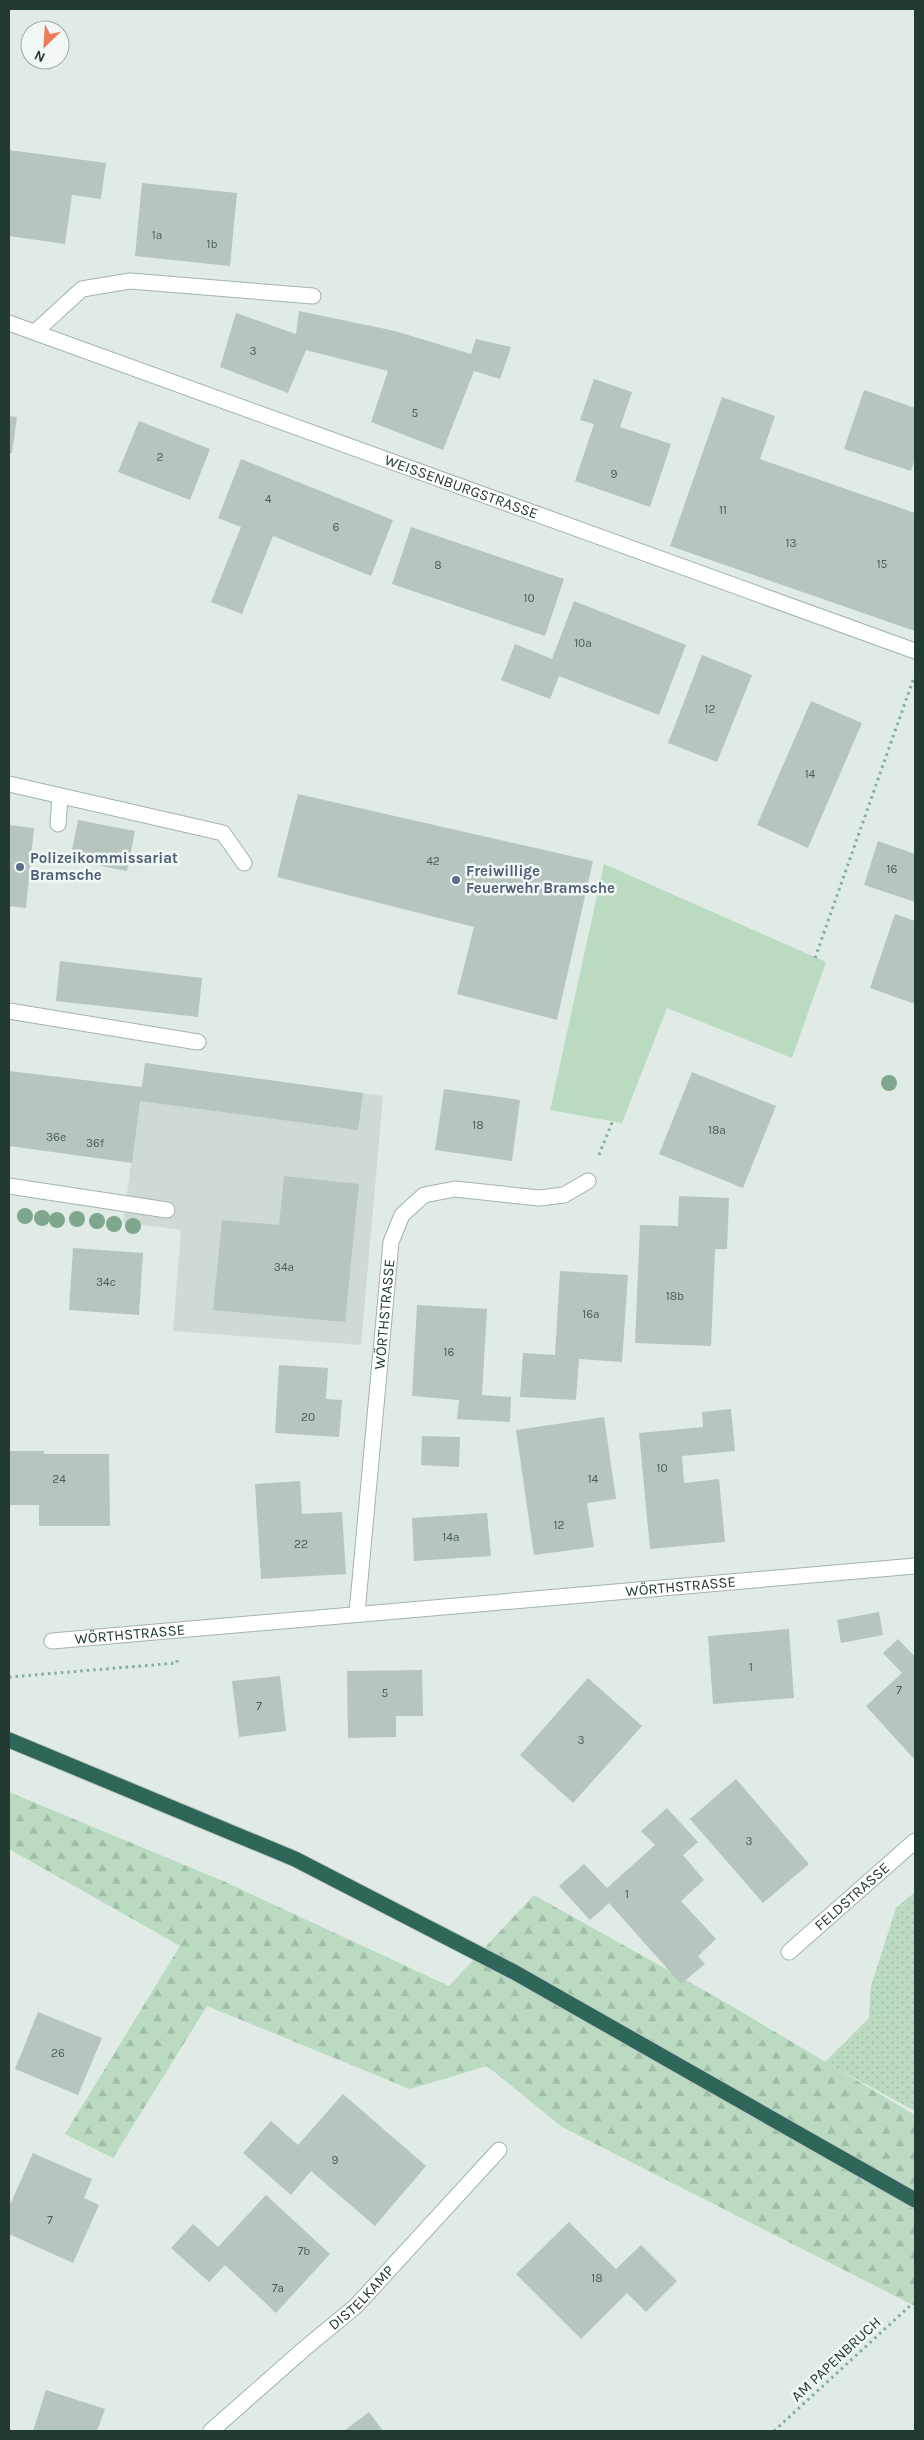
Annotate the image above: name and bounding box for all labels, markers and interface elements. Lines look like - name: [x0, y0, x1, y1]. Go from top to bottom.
- north arrow: [20, 20, 70, 70]
- text: N: [32, 47, 48, 66]
- house number: 1a: [152, 228, 162, 242]
- house number: 1b: [206, 237, 218, 251]
- house number: 3: [249, 344, 257, 358]
- house number: 5: [412, 406, 419, 420]
- house number: 2: [157, 450, 164, 464]
- street label: WEISSENBURGSTRASSE: [382, 451, 540, 523]
- house number: 9: [611, 467, 618, 481]
- house number: 4: [265, 492, 272, 506]
- house number: 11: [719, 503, 727, 517]
- house number: 6: [333, 520, 340, 534]
- house number: 13: [785, 536, 797, 550]
- house number: 15: [877, 557, 888, 571]
- house number: 8: [434, 558, 442, 572]
- house number: 10: [523, 591, 535, 605]
- house number: 10a: [574, 636, 592, 650]
- house number: 12: [705, 702, 716, 716]
- house number: 14: [805, 767, 816, 781]
- place label: Polizeikommissariat Bramsche: [30, 849, 178, 884]
- house number: 42: [426, 854, 440, 868]
- marker: Polizeikommissariat Bramsche: [14, 861, 26, 873]
- place label: Freiwillige Feuerwehr Bramsche: [466, 862, 615, 897]
- house number: 16: [887, 862, 898, 876]
- marker: Freiwillige Feuerwehr Bramsche: [450, 874, 462, 886]
- house number: 18: [472, 1118, 484, 1132]
- house number: 18a: [708, 1123, 726, 1137]
- house number: 36e: [46, 1130, 66, 1144]
- house number: 36f: [86, 1136, 105, 1150]
- street label: WÖRTHSTRASSE: [370, 1258, 398, 1370]
- house number: 34a: [274, 1260, 294, 1274]
- house number: 34c: [96, 1275, 116, 1289]
- house number: 18b: [666, 1289, 684, 1303]
- house number: 16a: [582, 1307, 600, 1321]
- house number: 16: [444, 1345, 455, 1359]
- house number: 20: [301, 1410, 315, 1424]
- house number: 10: [656, 1461, 668, 1475]
- house number: 24: [52, 1472, 66, 1486]
- house number: 14: [588, 1472, 599, 1486]
- house number: 12: [554, 1518, 565, 1532]
- house number: 14a: [442, 1530, 460, 1544]
- house number: 22: [294, 1537, 308, 1551]
- street label: WÖRTHSTRASSE: [625, 1573, 737, 1600]
- street label: WÖRTHSTRASSE: [74, 1620, 186, 1648]
- house number: 1: [749, 1660, 753, 1674]
- house number: 7: [896, 1683, 902, 1697]
- house number: 5: [382, 1686, 389, 1700]
- house number: 7: [256, 1699, 262, 1713]
- house number: 3: [577, 1733, 585, 1747]
- house number: 3: [745, 1834, 753, 1848]
- street label: FELDSTRASSE: [811, 1859, 893, 1934]
- house number: 1: [625, 1887, 629, 1901]
- house number: 26: [51, 2046, 65, 2060]
- house number: 9: [332, 2153, 339, 2167]
- house number: 7: [47, 2213, 53, 2227]
- house number: 7b: [298, 2244, 310, 2258]
- street label: DISTELKAMP: [325, 2262, 398, 2334]
- house number: 18: [591, 2271, 603, 2285]
- house number: 7a: [272, 2281, 284, 2295]
- street label: AM PAPENBRUCH: [788, 2313, 884, 2405]

